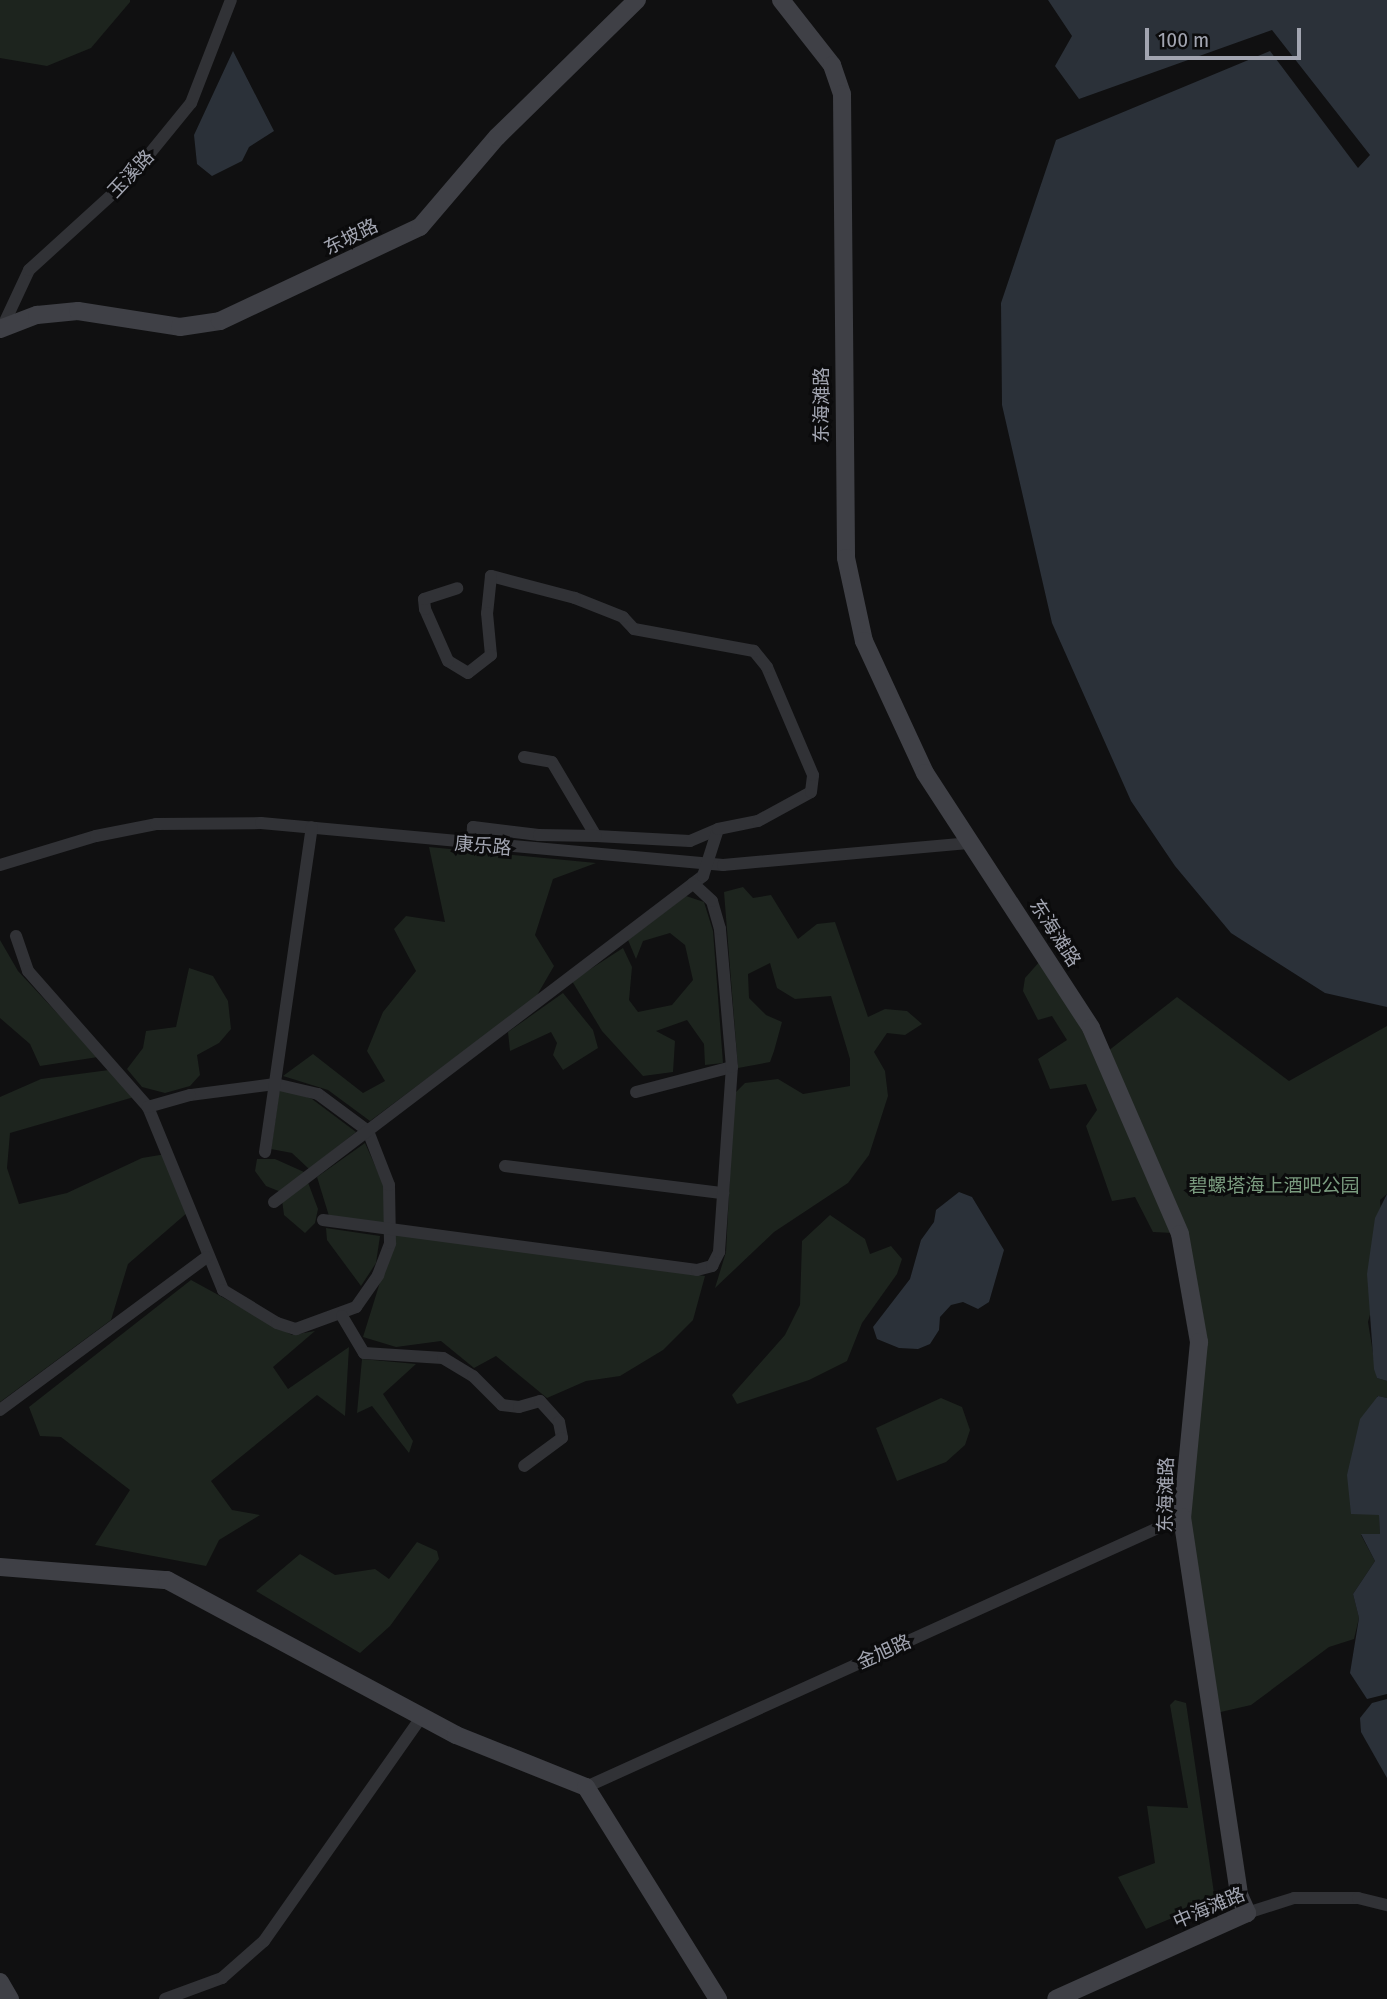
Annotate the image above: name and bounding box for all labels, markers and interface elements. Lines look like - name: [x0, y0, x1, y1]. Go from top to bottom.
- scale bar: [1149, 14, 1305, 58]
- text: 100 m: [1158, 27, 1209, 53]
- street label: 玉溪路: [103, 145, 159, 203]
- street label: 东坡路: [320, 214, 382, 260]
- street label: 东海滩路: [811, 367, 833, 443]
- street label: 康乐路: [454, 832, 512, 860]
- street label: 东海滩路: [1025, 895, 1085, 971]
- park label: 碧螺塔海上酒吧公园: [1189, 1175, 1359, 1197]
- street label: 东海滩路: [1154, 1457, 1178, 1533]
- street label: 金旭路: [853, 1630, 915, 1674]
- street label: 中海滩路: [1170, 1883, 1248, 1933]

